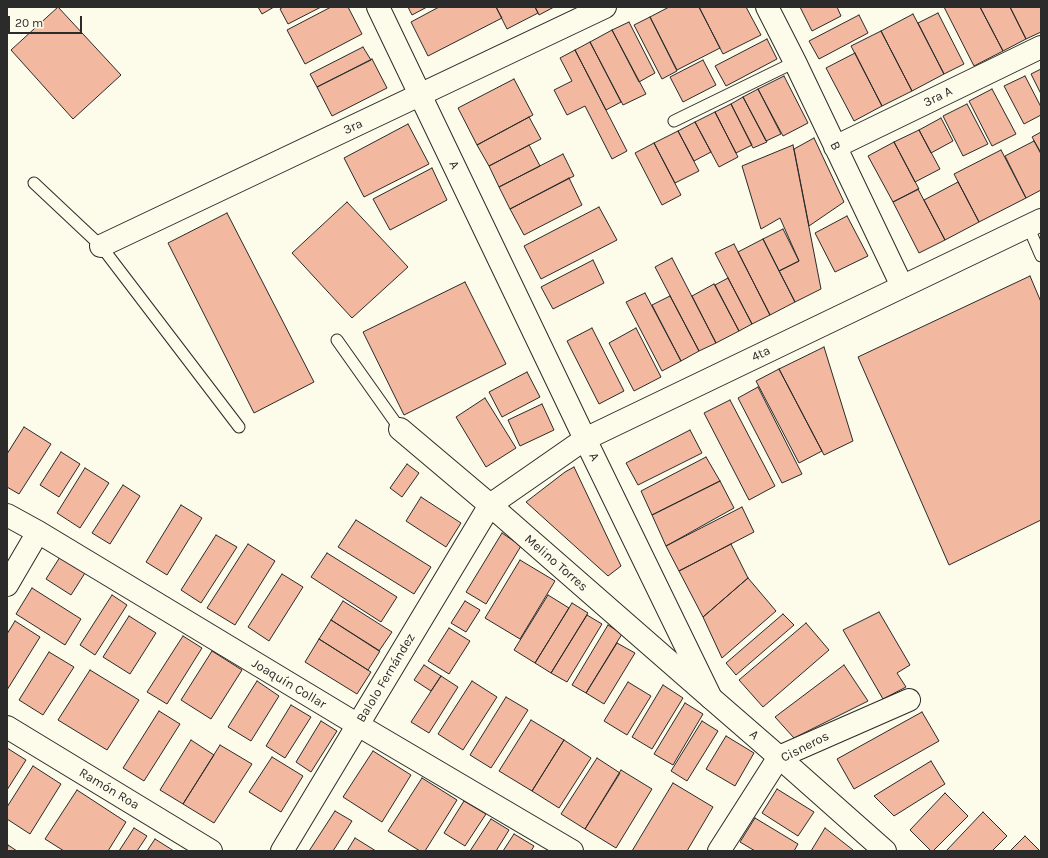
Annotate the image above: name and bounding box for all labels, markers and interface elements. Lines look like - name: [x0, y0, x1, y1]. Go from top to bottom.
- scale bar: [10, 8, 84, 34]
- text: 20 m: [15, 16, 43, 30]
- street label: 3ra A: [921, 83, 955, 111]
- street label: 3ra: [341, 116, 365, 138]
- street label: B: [826, 139, 844, 153]
- street label: A: [445, 158, 463, 172]
- street label: 4ta: [749, 343, 773, 365]
- street label: A: [585, 450, 603, 464]
- street label: Melino Torres: [521, 531, 591, 595]
- street label: Balolo Fernández: [353, 631, 419, 725]
- street label: Joaquín Collar: [249, 656, 329, 712]
- street label: A: [746, 727, 762, 743]
- street label: Cisneros: [778, 728, 832, 766]
- street label: Ramón Roa: [76, 765, 142, 813]

